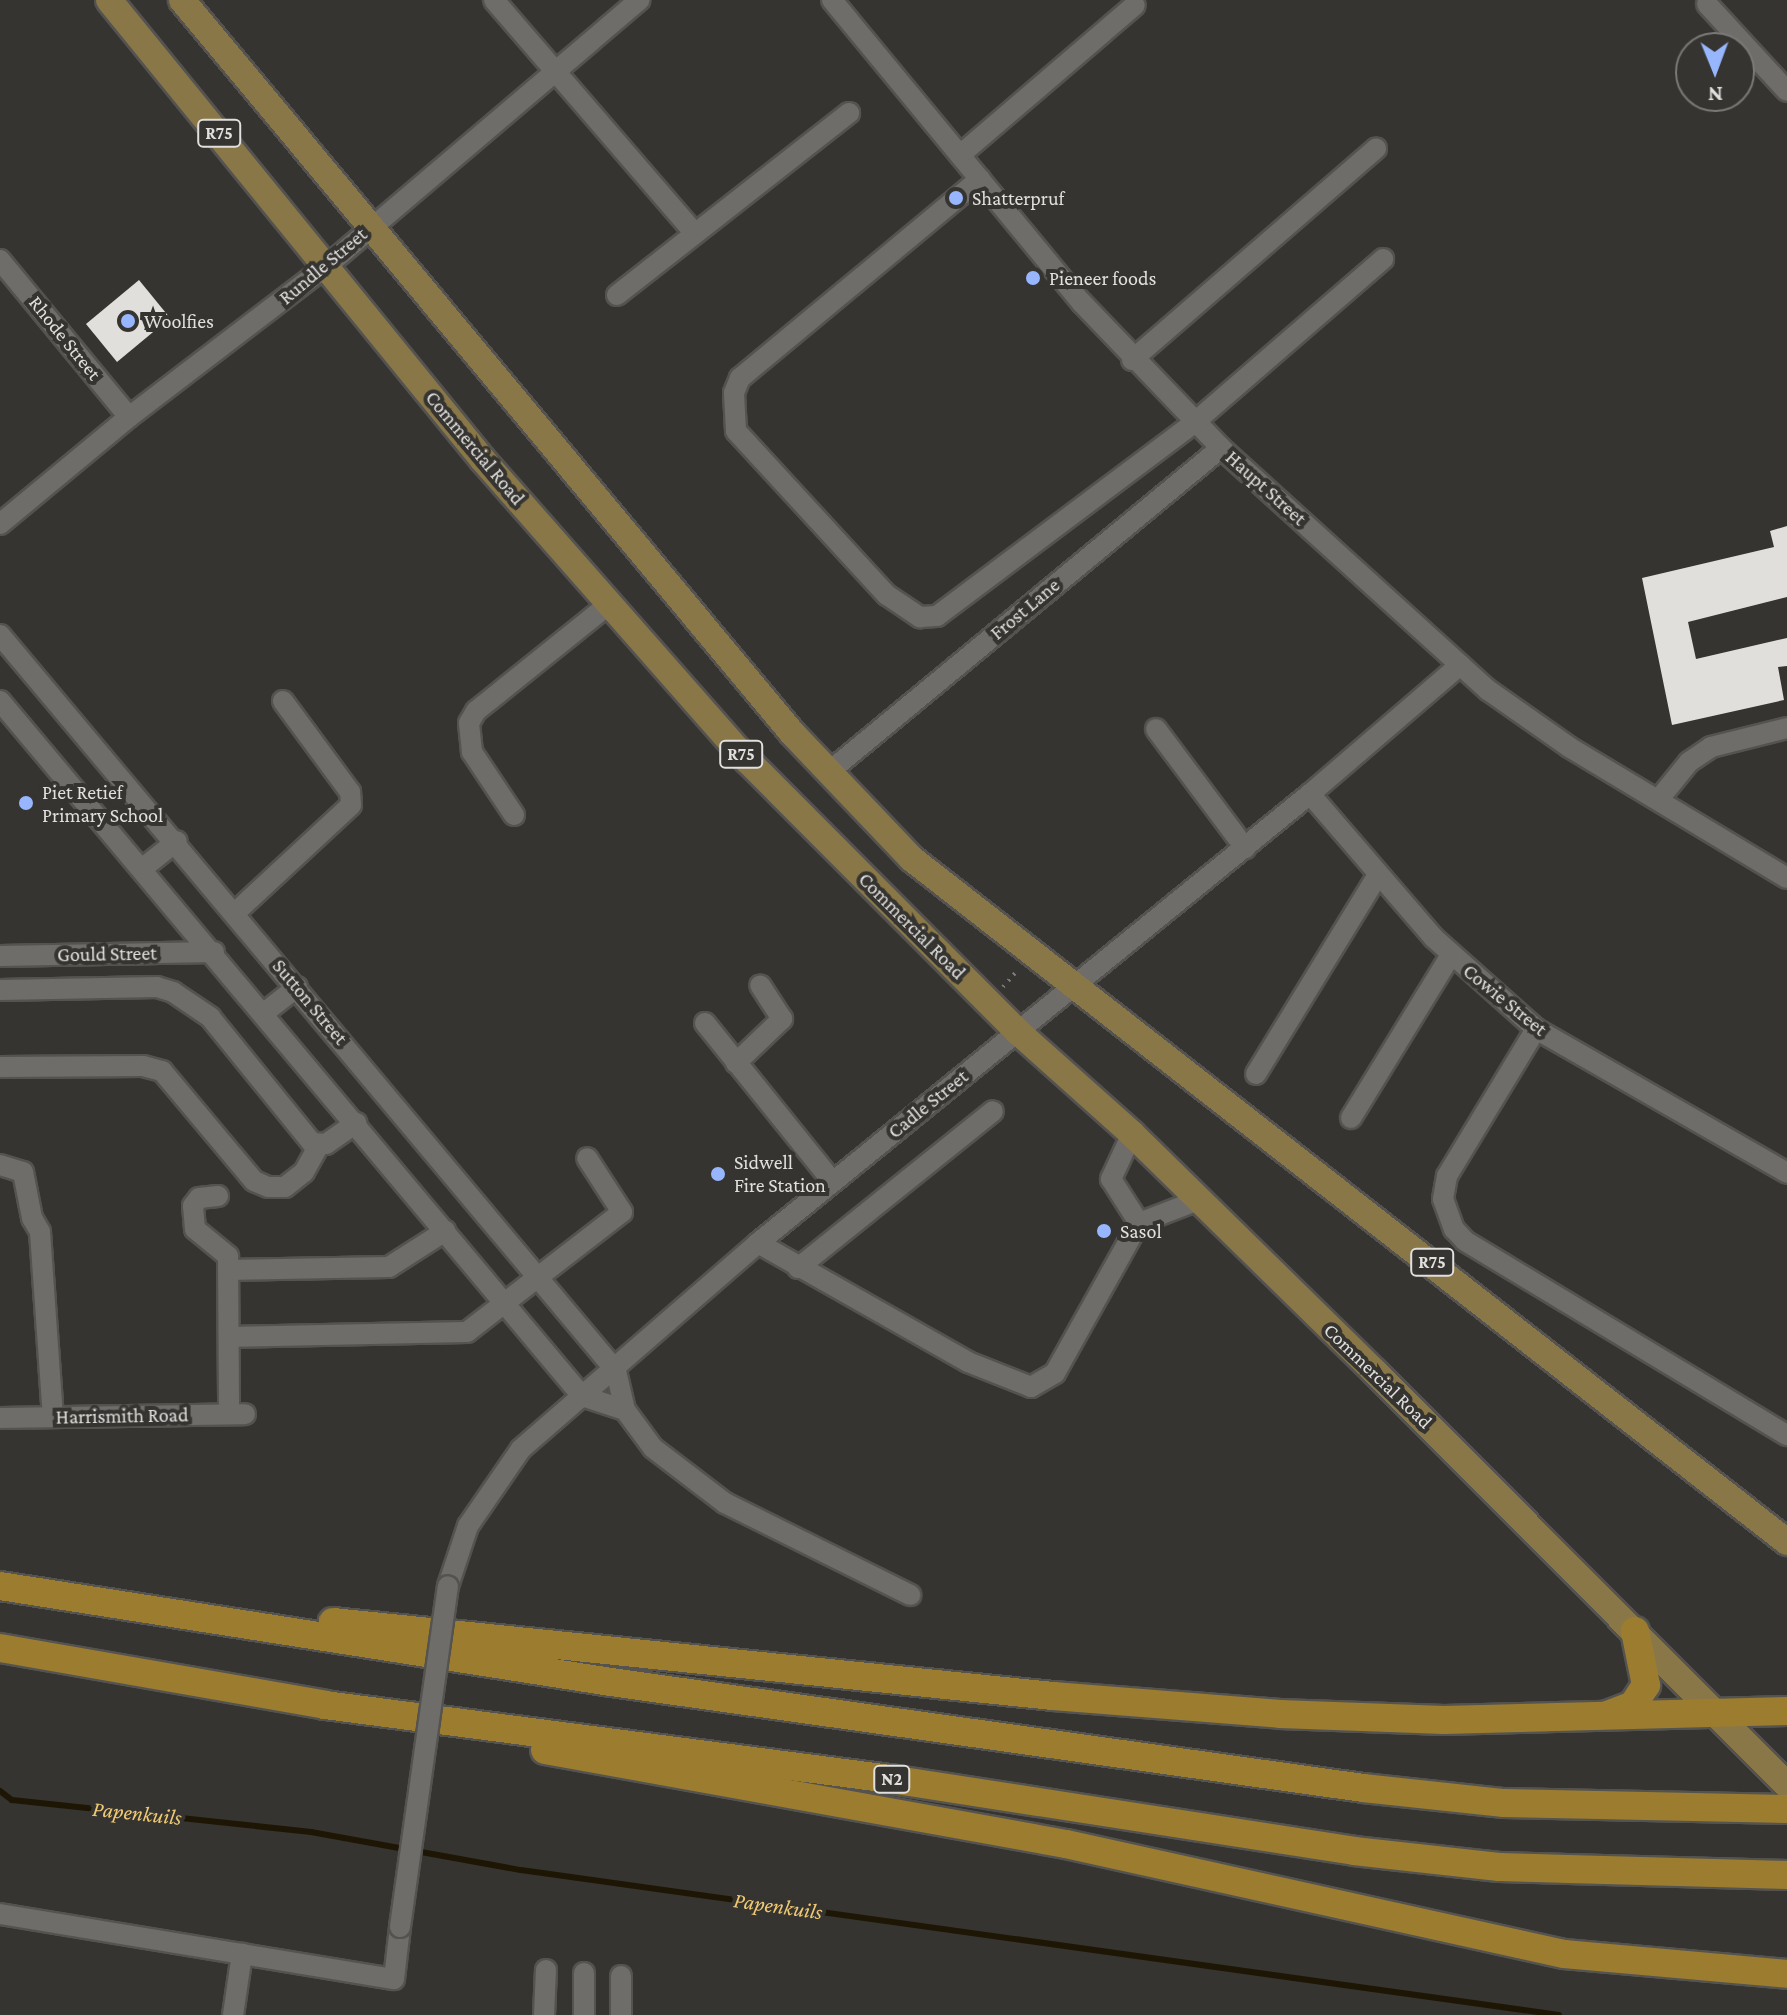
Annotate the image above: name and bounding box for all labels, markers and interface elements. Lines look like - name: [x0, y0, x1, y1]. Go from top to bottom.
- north arrow: [1675, 32, 1755, 112]
- text: N: [1708, 82, 1723, 107]
- road number: R75: [197, 119, 241, 147]
- place label: Shatterpruf: [972, 186, 1064, 210]
- marker: Shatterpruf: [947, 189, 965, 207]
- street label: Rundle Street: [274, 222, 372, 310]
- place label: Pieneer foods: [1049, 266, 1156, 290]
- marker: Pieneer foods: [1024, 269, 1042, 287]
- street label: Rhode Street: [24, 291, 106, 385]
- place label: Woolfies: [144, 309, 214, 333]
- marker: Woolfies: [119, 312, 137, 330]
- street label: Commercial Road: [420, 386, 530, 510]
- street label: Haupt Street: [1221, 445, 1311, 531]
- street label: Frost Lane: [985, 573, 1065, 645]
- road number: R75: [719, 740, 763, 768]
- place label: Piet Retief Primary School: [42, 780, 163, 827]
- marker: Piet Retief Primary School: [17, 794, 35, 812]
- street label: Commercial Road: [853, 867, 971, 985]
- street label: Gould Street: [57, 941, 157, 967]
- street label: Sutton Street: [267, 954, 353, 1050]
- street label: Cowie Street: [1458, 959, 1552, 1041]
- street label: Cadle Street: [883, 1064, 973, 1144]
- place label: Sidwell Fire Station: [734, 1150, 826, 1197]
- marker: Sidwell Fire Station: [709, 1165, 727, 1183]
- place label: Sasol: [1120, 1219, 1162, 1243]
- marker: Sasol: [1095, 1222, 1113, 1240]
- road number: R75: [1410, 1248, 1454, 1276]
- street label: Commercial Road: [1319, 1318, 1437, 1434]
- street label: Harrismith Road: [55, 1403, 189, 1429]
- road number: N2: [872, 1765, 912, 1793]
- water label: Papenkuils: [91, 1795, 183, 1831]
- water label: Papenkuils: [732, 1887, 824, 1925]

